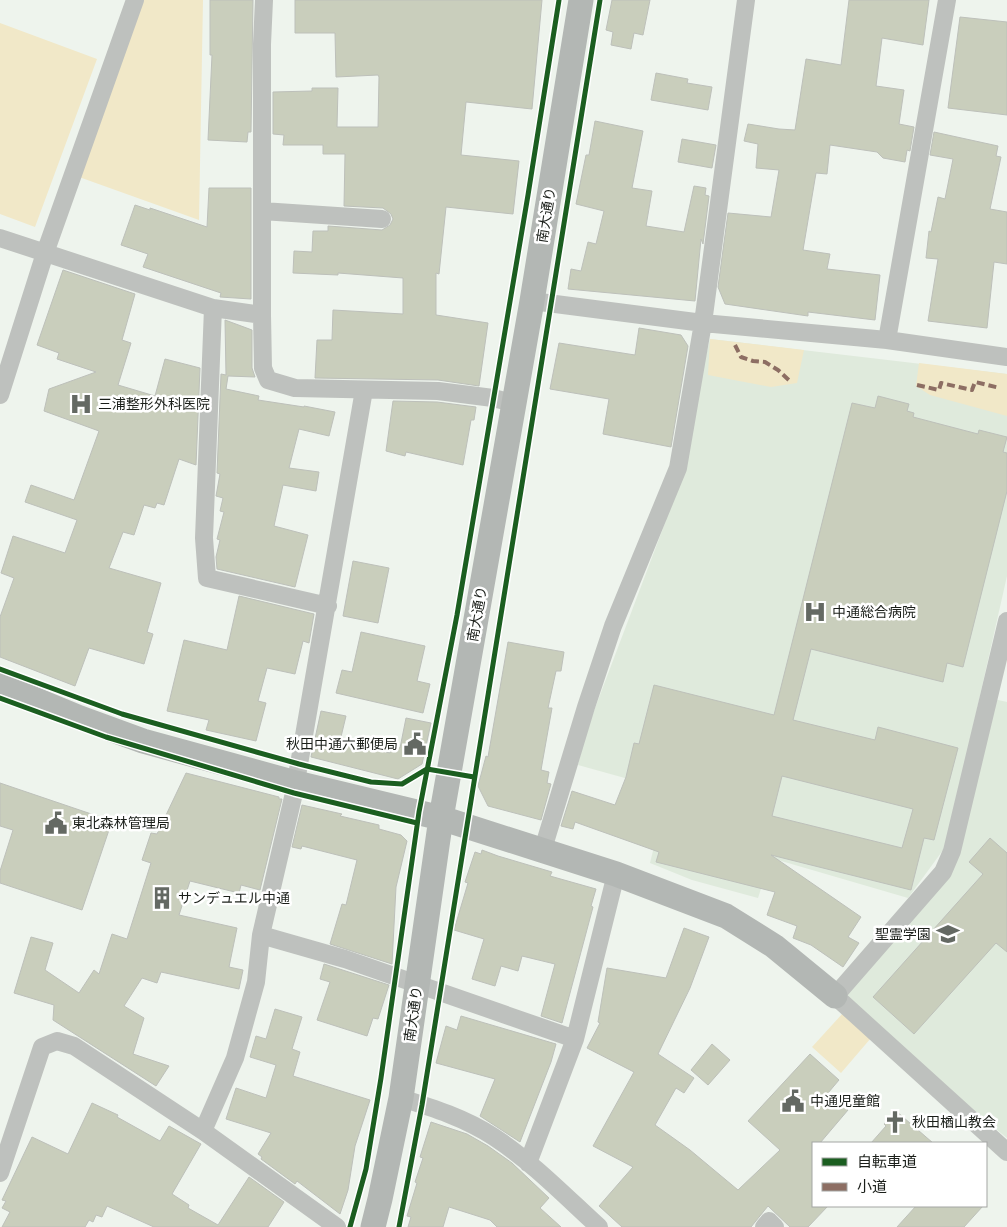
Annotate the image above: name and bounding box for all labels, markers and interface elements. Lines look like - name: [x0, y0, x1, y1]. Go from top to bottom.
- street label: 南大通り: [534, 186, 558, 244]
- hospital icon: 三浦整形外科医院: [68, 391, 94, 417]
- place label: 三浦整形外科医院: [98, 396, 210, 412]
- street label: 南大通り: [464, 585, 490, 643]
- hospital icon: 中通総合病院: [802, 599, 828, 625]
- place label: 中通総合病院: [832, 604, 916, 620]
- public building icon: 秋田中通六郵便局: [402, 731, 428, 757]
- place label: 秋田中通六郵便局: [286, 736, 398, 752]
- public building icon: 東北森林管理局: [43, 810, 69, 836]
- place label: 東北森林管理局: [72, 815, 170, 831]
- building icon: サンデュエル中通: [149, 885, 175, 911]
- place label: サンデュエル中通: [178, 890, 290, 906]
- school or university icon: 聖霊学園: [935, 921, 961, 947]
- place label: 聖霊学園: [875, 926, 931, 942]
- street label: 南大通り: [401, 985, 425, 1043]
- public building icon: 中通児童館: [780, 1088, 806, 1114]
- place label: 中通児童館: [810, 1093, 880, 1109]
- church icon: 秋田楢山教会: [882, 1109, 908, 1135]
- place label: 秋田楢山教会: [912, 1114, 996, 1130]
- legend: [812, 1142, 987, 1207]
- text: 自転車道: [857, 1153, 917, 1171]
- text: 小道: [857, 1178, 887, 1196]

